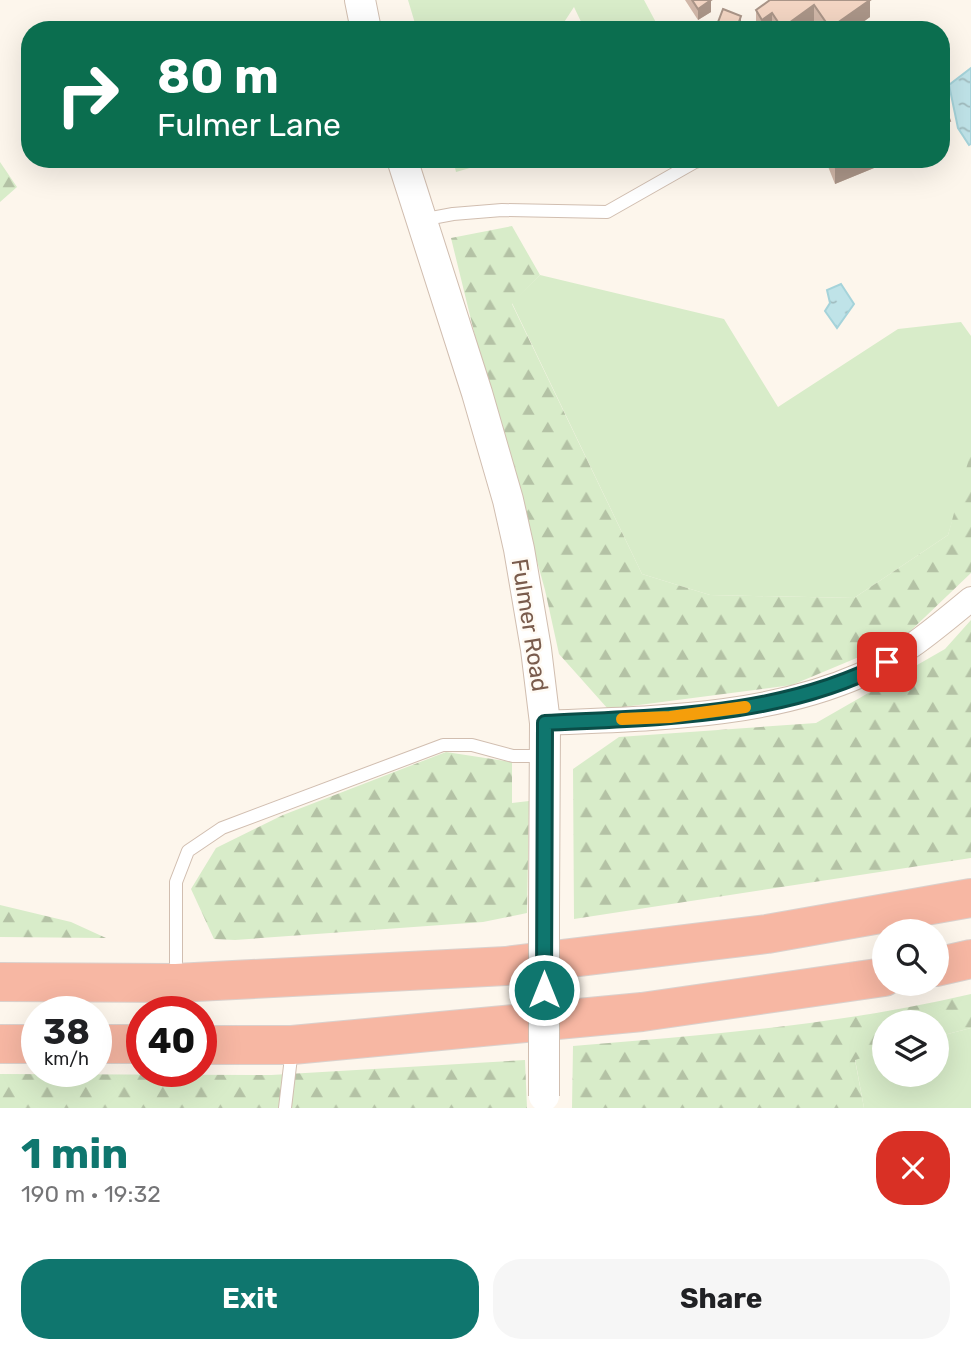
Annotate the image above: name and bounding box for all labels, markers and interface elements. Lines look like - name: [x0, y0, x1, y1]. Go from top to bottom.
- text: 80 m: [157, 47, 279, 105]
- icon: right: [42, 49, 133, 140]
- text: Fulmer Lane: [157, 106, 341, 144]
- street label: Fulmer Road: [506, 556, 554, 694]
- pin: [857, 632, 917, 692]
- icon: arrive: [868, 643, 906, 681]
- map controls: [872, 919, 949, 1087]
- button: search: [872, 919, 949, 996]
- position arrow: [507, 953, 581, 1027]
- speed limit sign: 40: [126, 996, 217, 1087]
- button: layers: [872, 1010, 949, 1087]
- text: 38: [43, 1011, 90, 1053]
- text: km/h: [44, 1048, 89, 1070]
- text: 1 min: [21, 1129, 128, 1179]
- button: close: [876, 1131, 950, 1205]
- text: 190 m · 19:32: [21, 1180, 161, 1208]
- button: Exit: [21, 1259, 479, 1339]
- button: Share: [493, 1259, 950, 1339]

